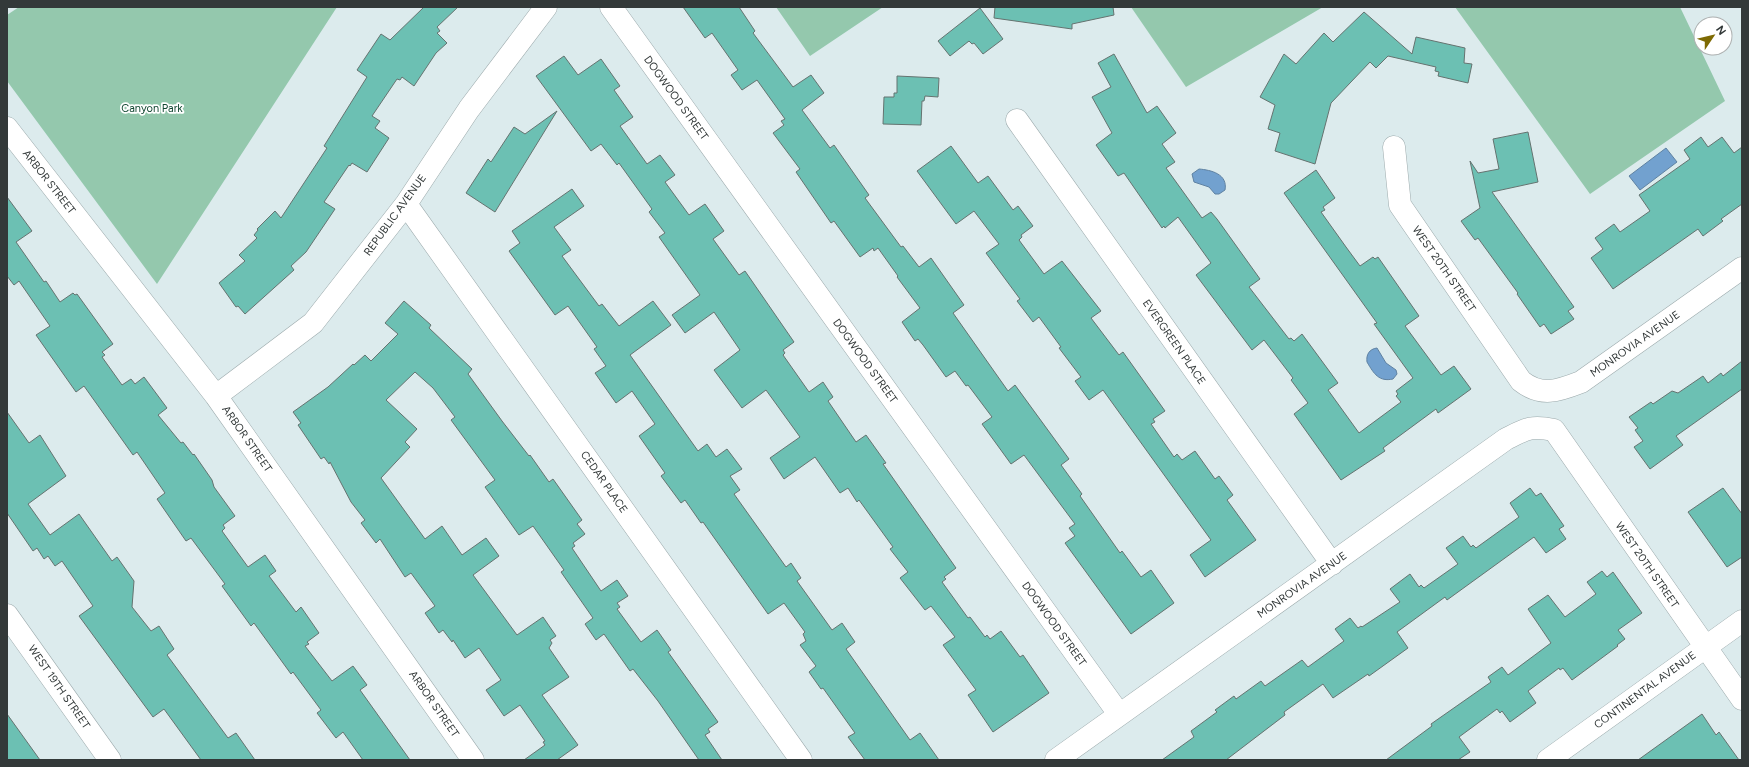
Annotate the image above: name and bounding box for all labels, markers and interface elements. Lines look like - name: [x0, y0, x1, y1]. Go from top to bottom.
- north arrow: [1693, 16, 1733, 56]
- text: N: [1713, 23, 1729, 38]
- street label: DOGWOOD STREET: [641, 53, 711, 143]
- park label: Canyon Park: [121, 102, 183, 115]
- street label: ARBOR STREET: [20, 147, 78, 217]
- street label: REPUBLIC AVENUE: [361, 172, 429, 258]
- street label: WEST 20TH STREET: [1410, 224, 1478, 314]
- street label: EVERGREEN PLACE: [1140, 297, 1208, 387]
- street label: MONROVIA AVENUE: [1588, 308, 1682, 380]
- street label: DOGWOOD STREET: [830, 316, 900, 406]
- street label: ARBOR STREET: [219, 403, 275, 475]
- street label: CEDAR PLACE: [578, 448, 630, 516]
- street label: WEST 20TH STREET: [1613, 520, 1681, 610]
- street label: MONROVIA AVENUE: [1255, 549, 1349, 621]
- street label: DOGWOOD STREET: [1019, 579, 1089, 669]
- street label: WEST 19TH STREET: [25, 643, 93, 731]
- street label: CONTINENTAL AVENUE: [1592, 649, 1698, 731]
- street label: ARBOR STREET: [406, 668, 462, 740]

